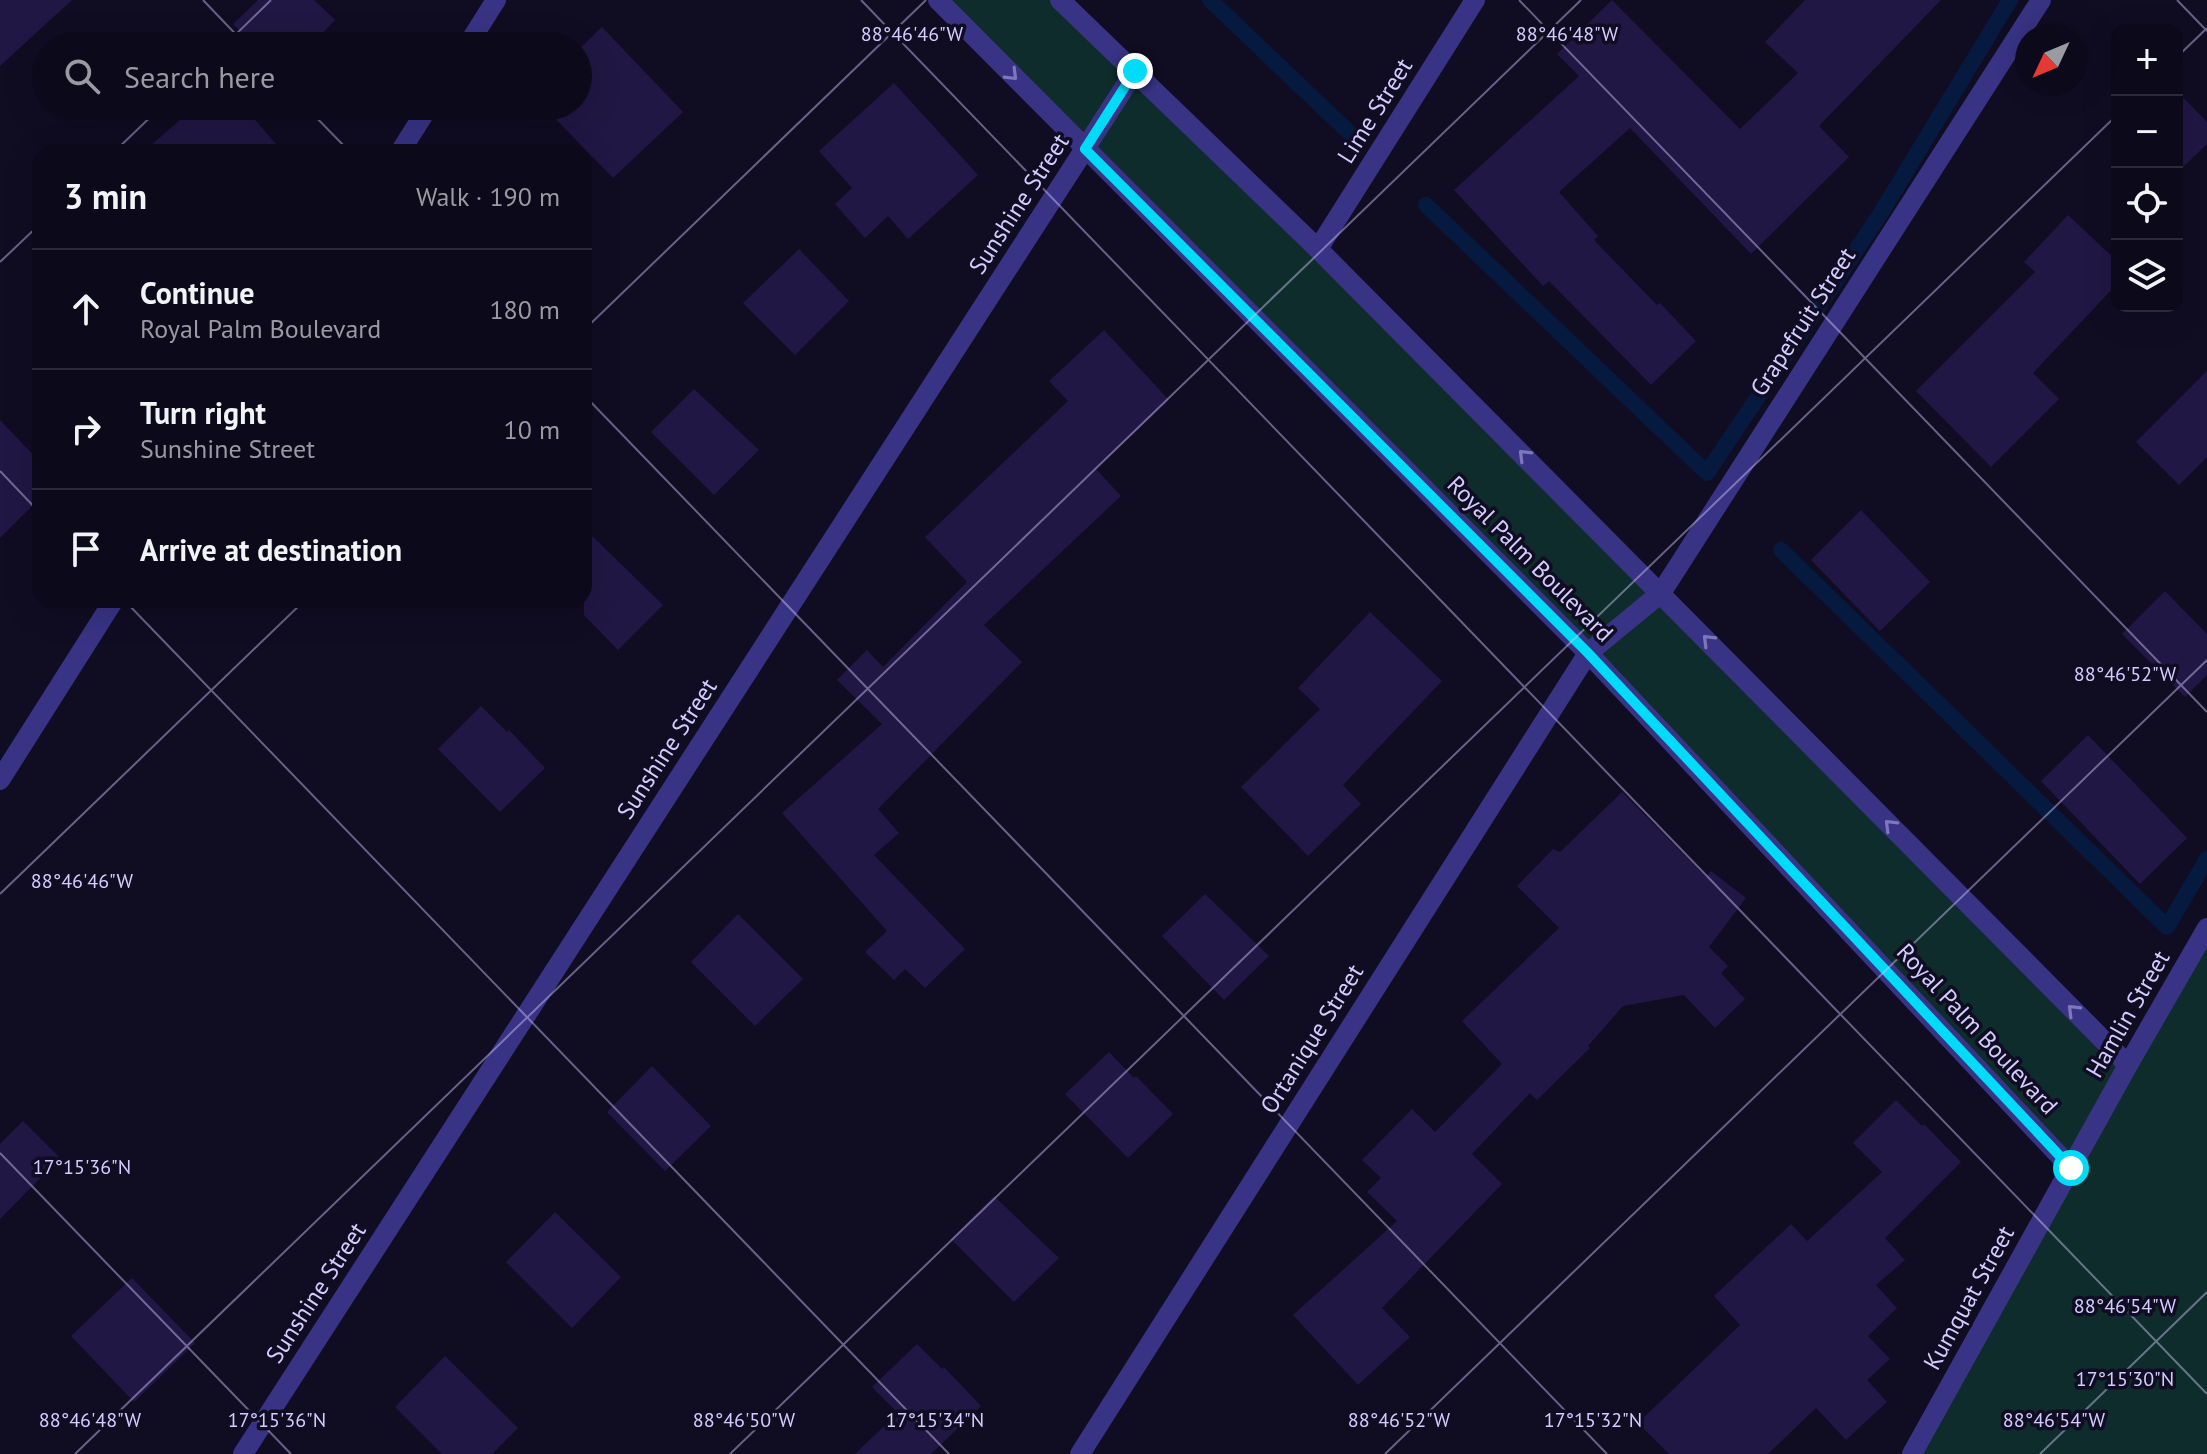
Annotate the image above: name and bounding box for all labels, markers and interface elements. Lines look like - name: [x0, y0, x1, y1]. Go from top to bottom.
- text: 88°46'46"W: [861, 21, 964, 47]
- text: 88°46'48"W: [1516, 21, 1619, 47]
- north arrow: [2015, 24, 2087, 96]
- map controls: [2111, 24, 2183, 312]
- button: +: [2111, 24, 2183, 96]
- search box: [32, 32, 592, 120]
- street label: Lime Street: [1330, 52, 1419, 169]
- route end: [1117, 53, 1153, 89]
- icon: search: [60, 54, 104, 98]
- text: Search here: [124, 57, 275, 96]
- one-way arrow: [1003, 66, 1018, 80]
- button: −: [2111, 96, 2183, 168]
- street label: Sunshine Street: [962, 128, 1076, 280]
- button: locate: [2111, 168, 2183, 240]
- text: 3 min: [64, 174, 147, 218]
- text: Walk · 190 m: [416, 180, 560, 213]
- button: layers: [2111, 240, 2183, 312]
- street label: Grapefruit Street: [1743, 242, 1862, 402]
- text: Continue: [140, 273, 254, 312]
- icon: ahead: [64, 287, 108, 331]
- text: 180 m: [489, 293, 560, 326]
- text: Royal Palm Boulevard: [140, 312, 381, 345]
- text: Turn right: [140, 393, 266, 432]
- icon: right: [64, 407, 108, 451]
- text: 10 m: [504, 413, 560, 446]
- text: Sunshine Street: [140, 432, 315, 465]
- one-way arrow: [1519, 450, 1533, 464]
- street label: Royal Palm Boulevard: [1441, 469, 1620, 648]
- icon: arrive: [64, 527, 108, 571]
- text: Arrive at destination: [140, 530, 402, 569]
- one-way arrow: [1702, 635, 1717, 649]
- text: 88°46'52"W: [2074, 661, 2177, 687]
- street label: Sunshine Street: [610, 673, 724, 825]
- one-way arrow: [1885, 820, 1900, 834]
- text: 88°46'46"W: [31, 868, 134, 894]
- street label: Royal Palm Boulevard: [1890, 937, 2065, 1121]
- street label: Hamlin Street: [2079, 945, 2176, 1083]
- street label: Ortanique Street: [1253, 958, 1370, 1119]
- one-way arrow: [2068, 1005, 2082, 1019]
- route start: [2053, 1150, 2089, 1186]
- text: 17°15'36"N: [33, 1154, 131, 1180]
- street label: Sunshine Street: [259, 1217, 373, 1369]
- street label: Kumquat Street: [1916, 1220, 2021, 1375]
- text: 88°46'54"W: [2074, 1293, 2177, 1319]
- text: 17°15'30"N: [2076, 1366, 2174, 1392]
- text: 88°46'48"W: [39, 1407, 142, 1433]
- text: 17°15'36"N: [228, 1407, 326, 1433]
- text: 88°46'50"W: [693, 1407, 796, 1433]
- text: 17°15'34"N: [886, 1407, 984, 1433]
- text: 88°46'52"W: [1348, 1407, 1451, 1433]
- text: 17°15'32"N: [1544, 1407, 1642, 1433]
- text: 88°46'54"W: [2003, 1407, 2106, 1433]

